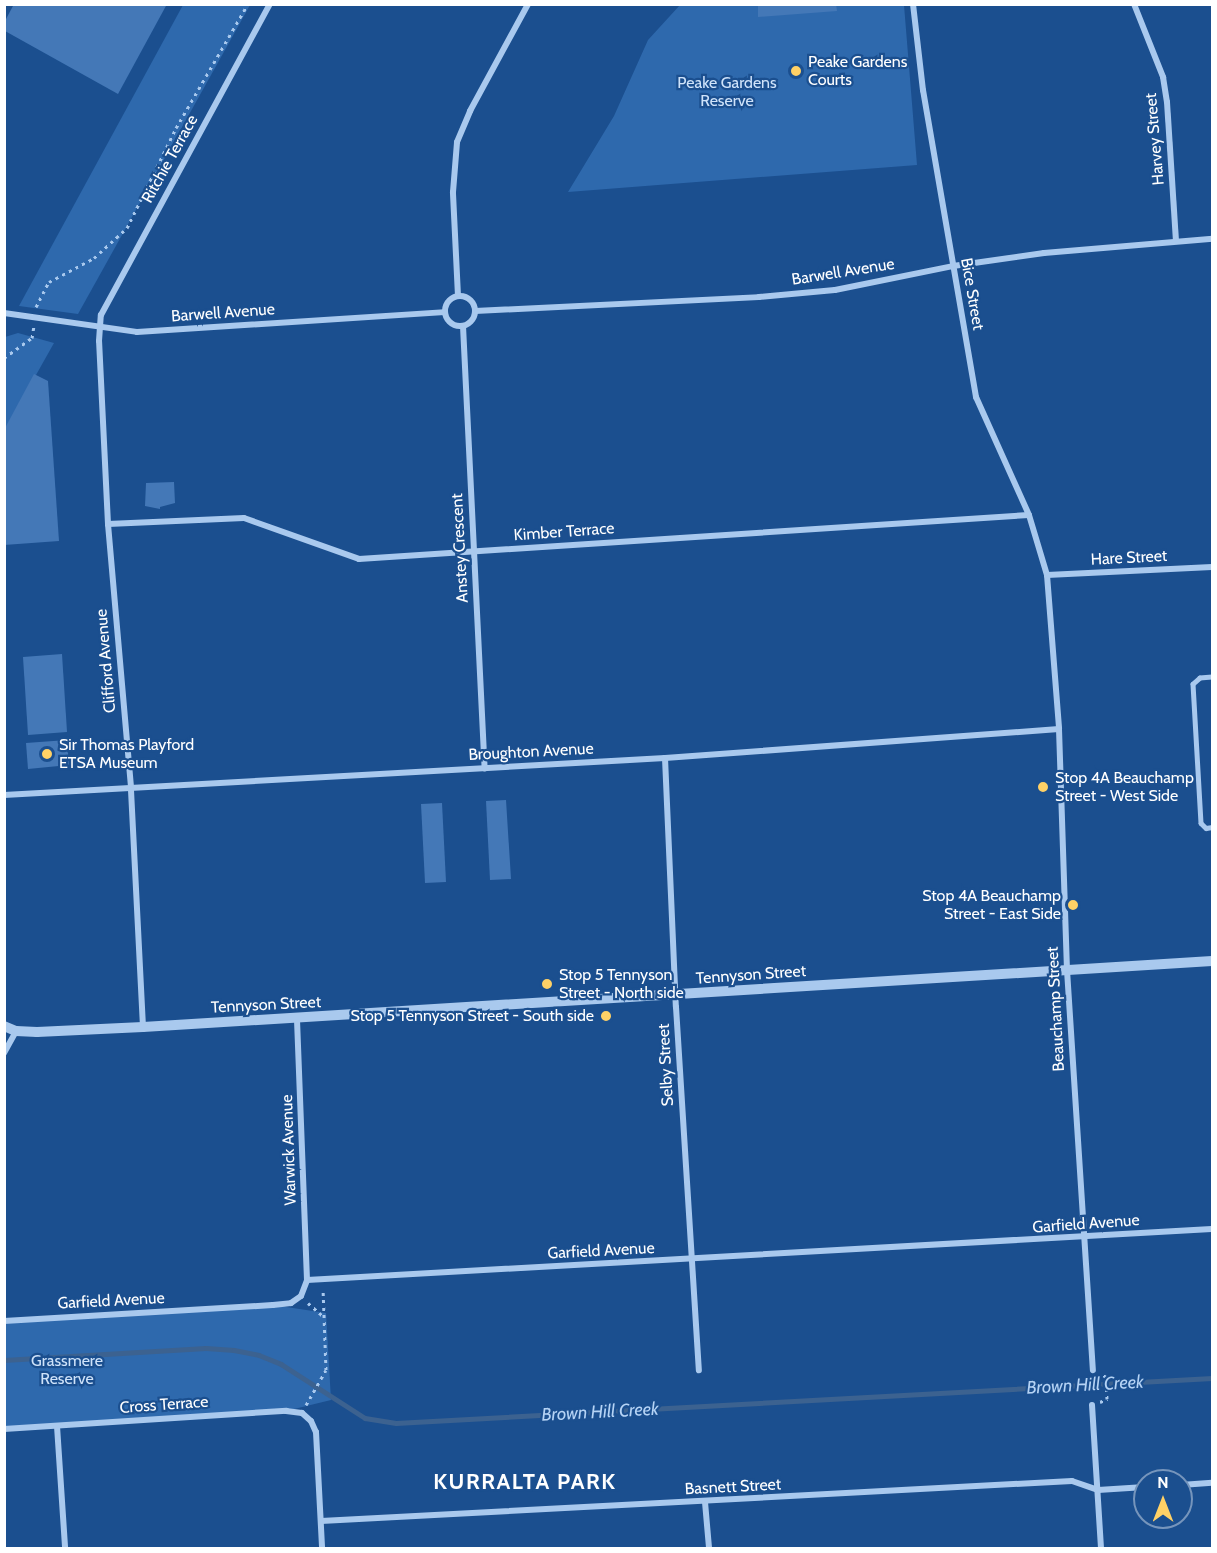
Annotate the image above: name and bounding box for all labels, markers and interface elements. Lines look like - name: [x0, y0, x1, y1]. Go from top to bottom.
- place label: Peake Gardens Courts: [808, 52, 907, 90]
- marker: Peake Gardens Courts: [789, 64, 803, 78]
- park label: Peake Gardens Reserve: [677, 73, 777, 111]
- street label: Harvey Street: [1141, 92, 1169, 186]
- street label: Ritchie Terrace: [138, 112, 202, 206]
- street label: Barwell Avenue: [790, 254, 896, 290]
- street label: Bice Street: [956, 256, 988, 332]
- street label: Barwell Avenue: [171, 300, 275, 326]
- street label: Anstey Crescent: [448, 493, 472, 603]
- street label: Kimber Terrace: [513, 519, 615, 545]
- street label: Hare Street: [1090, 546, 1168, 570]
- street label: Clifford Avenue: [92, 608, 120, 714]
- place label: Sir Thomas Playford ETSA Museum: [59, 735, 194, 773]
- street label: Broughton Avenue: [468, 739, 594, 765]
- marker: Sir Thomas Playford ETSA Museum: [40, 747, 54, 761]
- place label: Stop 4A Beauchamp Street - West Side: [1055, 768, 1194, 806]
- marker: Stop 4A Beauchamp Street - West Side: [1036, 780, 1050, 794]
- place label: Stop 4A Beauchamp Street - East Side: [922, 886, 1061, 924]
- marker: Stop 4A Beauchamp Street - East Side: [1066, 898, 1080, 912]
- street label: Beauchamp Street: [1043, 946, 1069, 1072]
- street label: Tennyson Street: [695, 962, 807, 988]
- place label: Stop 5 Tennyson Street - North side: [559, 965, 684, 1003]
- marker: Stop 5 Tennyson Street - North side: [540, 977, 554, 991]
- street label: Tennyson Street: [210, 993, 322, 1017]
- place label: Stop 5 Tennyson Street - South side: [351, 1006, 594, 1026]
- marker: Stop 5 Tennyson Street - South side: [599, 1009, 613, 1023]
- street label: Selby Street: [654, 1023, 678, 1107]
- street label: Warwick Avenue: [277, 1094, 301, 1206]
- street label: Garfield Avenue: [1032, 1211, 1140, 1237]
- street label: Garfield Avenue: [547, 1239, 655, 1263]
- street label: Garfield Avenue: [57, 1289, 165, 1313]
- park label: Grassmere Reserve: [31, 1351, 103, 1389]
- water label: Brown Hill Creek: [1026, 1371, 1144, 1399]
- street label: Cross Terrace: [119, 1392, 209, 1418]
- water label: Brown Hill Creek: [541, 1398, 659, 1426]
- district label: KURRALTA PARK: [433, 1469, 617, 1495]
- north arrow: [1133, 1469, 1193, 1529]
- text: N: [1157, 1473, 1169, 1492]
- street label: Basnett Street: [684, 1475, 782, 1499]

